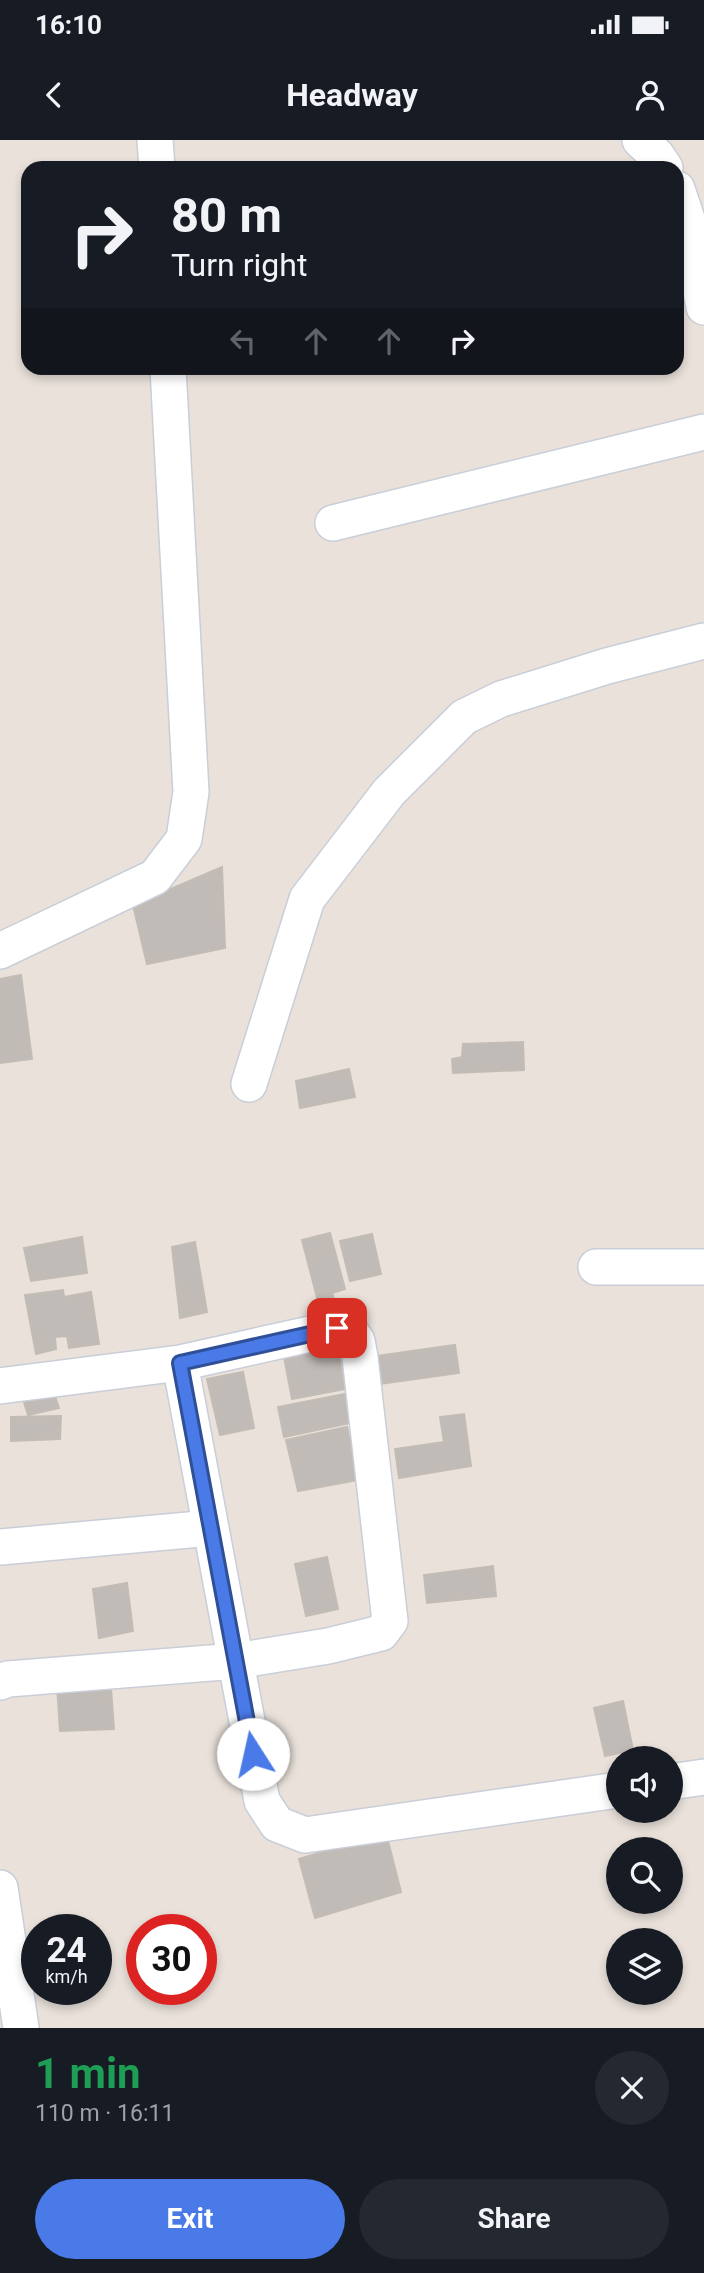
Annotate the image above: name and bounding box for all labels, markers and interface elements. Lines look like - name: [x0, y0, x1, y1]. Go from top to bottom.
- text: 16:10: [35, 10, 102, 40]
- icon: back: [35, 76, 73, 114]
- text: Headway: [286, 76, 418, 114]
- icon: person: [631, 76, 669, 114]
- text: 80 m: [171, 187, 282, 244]
- icon: right: [56, 189, 147, 280]
- text: Turn right: [171, 246, 307, 284]
- icon: left: [224, 322, 262, 360]
- icon: ahead: [297, 322, 335, 360]
- icon: ahead: [370, 322, 408, 360]
- icon: right: [443, 322, 481, 360]
- pin: [307, 1298, 367, 1358]
- icon: arrive: [318, 1309, 356, 1347]
- position arrow: [216, 1717, 290, 1791]
- map controls: [606, 1746, 683, 2005]
- button: sound: [606, 1746, 683, 1823]
- button: search: [606, 1837, 683, 1914]
- speed limit sign: 30: [126, 1914, 217, 2005]
- button: layers: [606, 1928, 683, 2005]
- text: 24: [46, 1930, 87, 1971]
- text: km/h: [45, 1966, 88, 1987]
- text: 1 min: [35, 2049, 141, 2098]
- button: close: [595, 2051, 669, 2125]
- text: 110 m · 16:11: [35, 2100, 174, 2127]
- button: Exit: [35, 2179, 345, 2259]
- button: Share: [359, 2179, 669, 2259]

